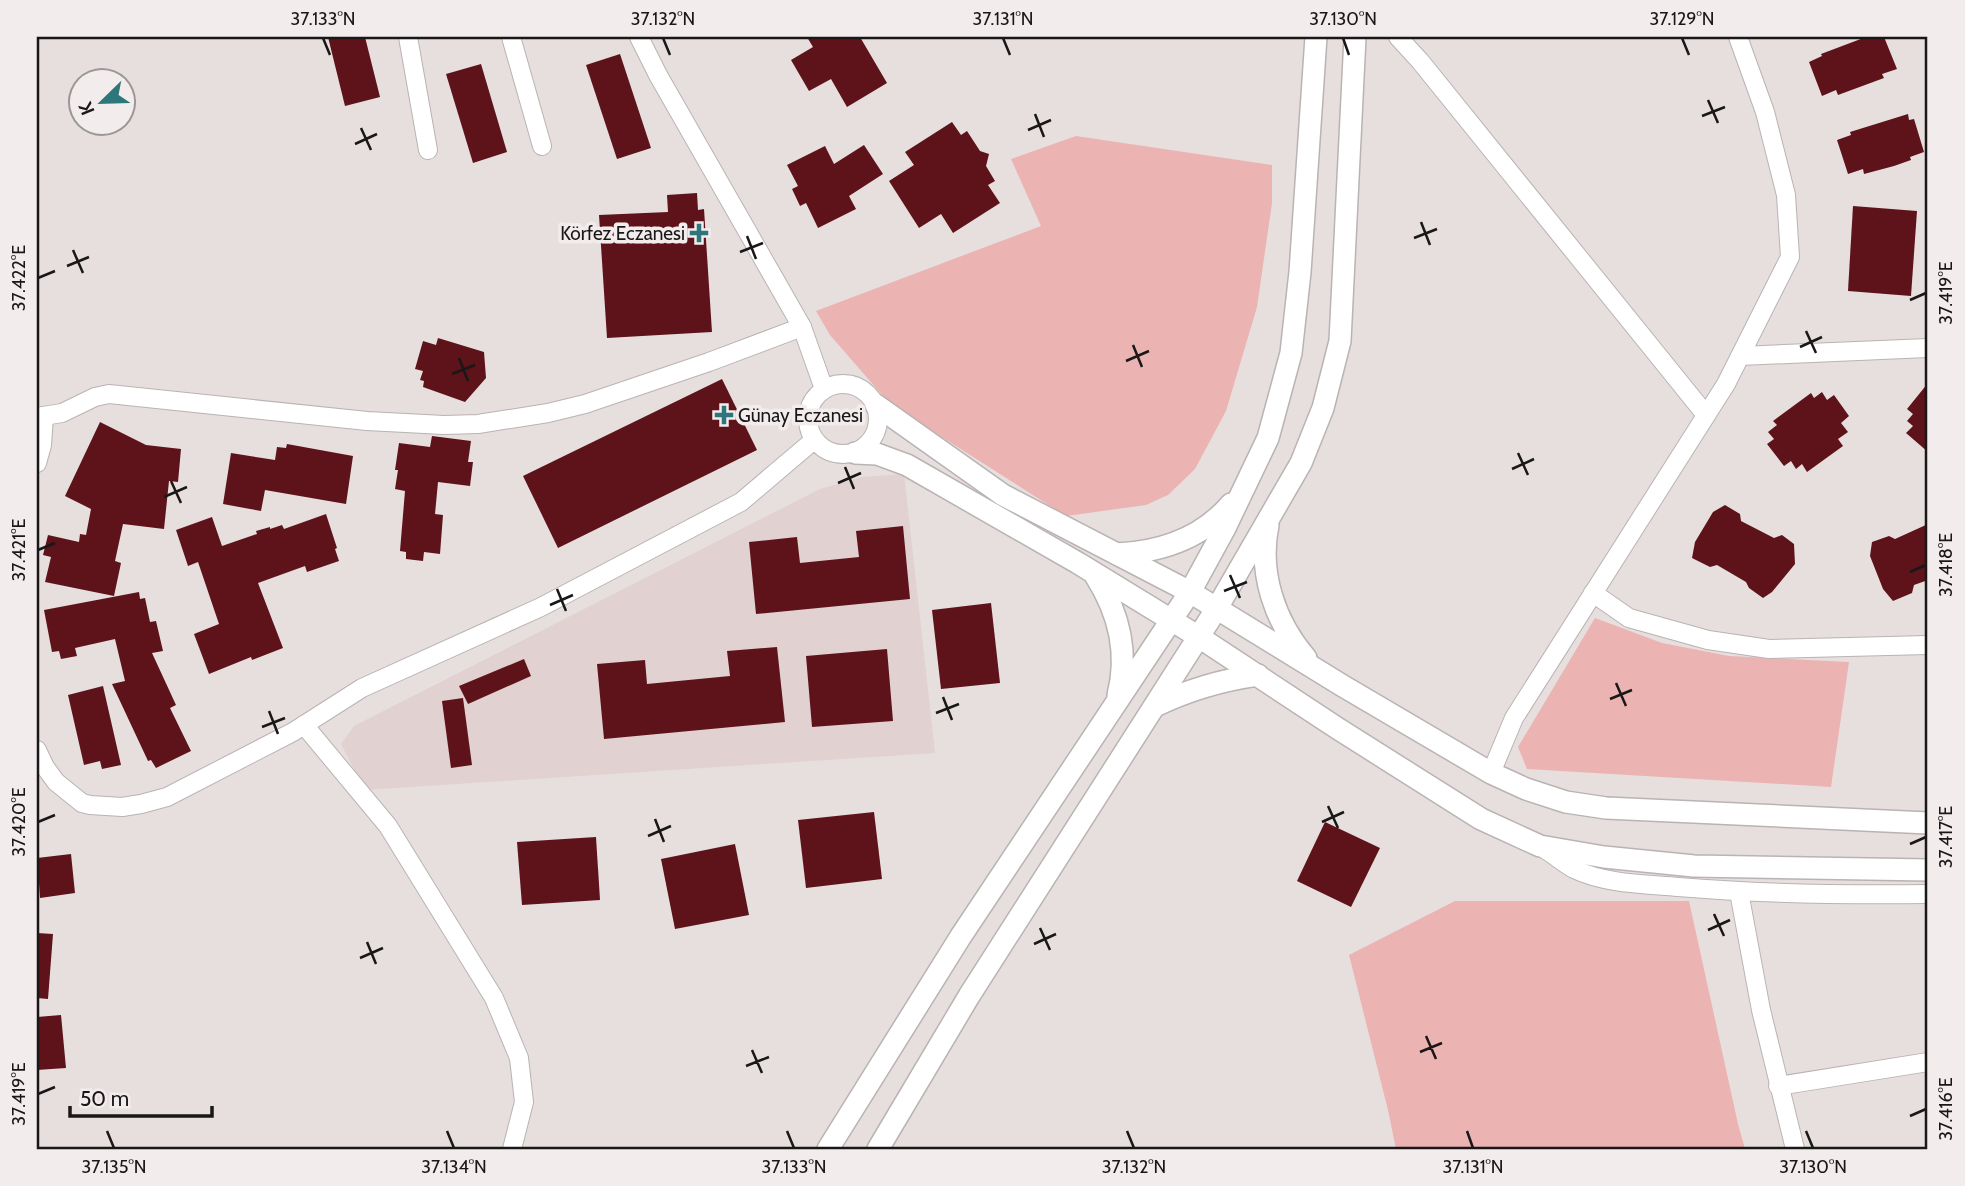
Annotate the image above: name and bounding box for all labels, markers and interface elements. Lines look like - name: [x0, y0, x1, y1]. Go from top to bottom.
- text: 37.133°N: [291, 8, 355, 30]
- text: 37.132°N: [631, 8, 695, 30]
- text: 37.131°N: [973, 8, 1033, 30]
- text: 37.130°N: [1309, 8, 1377, 30]
- text: 37.129°N: [1649, 8, 1715, 30]
- north arrow: [66, 66, 136, 136]
- text: K: [74, 98, 100, 118]
- place label: Körfez Eczanesi: [560, 222, 685, 245]
- marker: Körfez Eczanesi: [691, 225, 707, 241]
- text: 37.422°E: [8, 245, 30, 311]
- text: 37.419°E: [1935, 261, 1957, 325]
- place label: Günay Eczanesi: [738, 404, 863, 427]
- marker: Günay Eczanesi: [716, 407, 732, 423]
- text: 37.421°E: [8, 519, 30, 581]
- text: 37.418°E: [1935, 533, 1957, 597]
- text: 37.420°E: [8, 787, 30, 857]
- text: 37.417°E: [1935, 806, 1957, 868]
- text: 37.419°E: [8, 1062, 30, 1126]
- scale bar: [70, 1074, 212, 1118]
- text: 37.416°E: [1935, 1077, 1957, 1141]
- text: 50 m: [80, 1086, 129, 1111]
- text: 37.135°N: [82, 1156, 146, 1178]
- text: 37.134°N: [421, 1156, 487, 1178]
- text: 37.133°N: [762, 1156, 826, 1178]
- text: 37.132°N: [1102, 1156, 1166, 1178]
- text: 37.131°N: [1443, 1156, 1503, 1178]
- text: 37.130°N: [1779, 1156, 1847, 1178]

